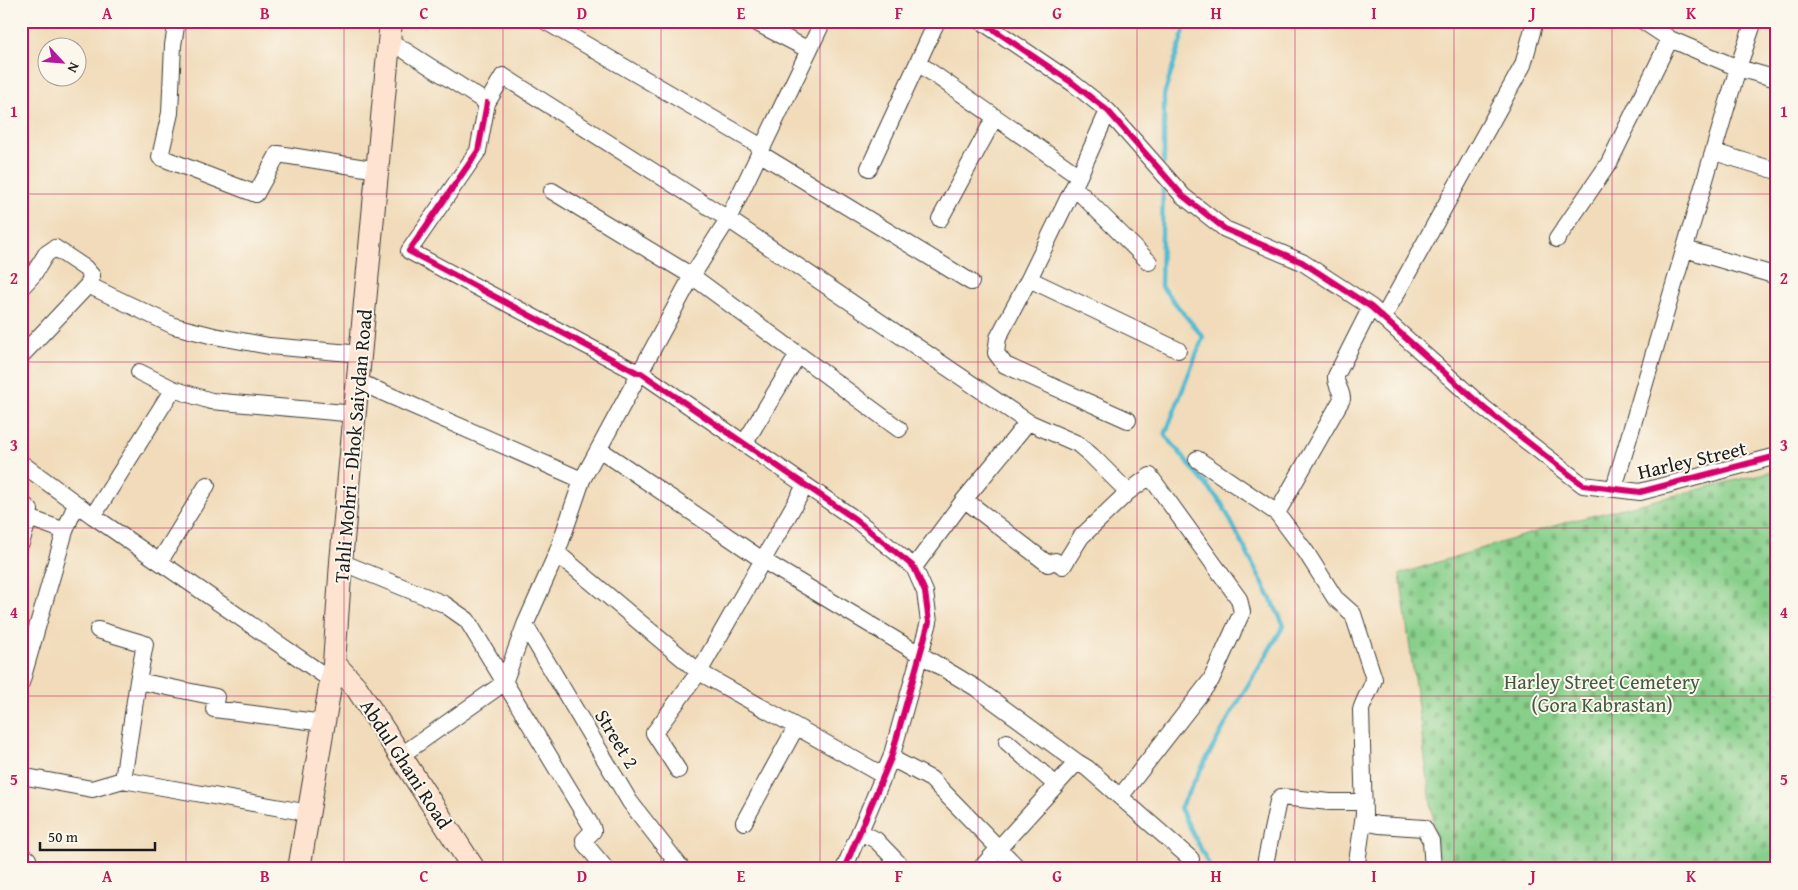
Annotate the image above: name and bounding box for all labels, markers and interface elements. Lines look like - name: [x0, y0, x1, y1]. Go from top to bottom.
- text: A: [102, 1, 113, 25]
- text: B: [260, 1, 270, 25]
- text: C: [419, 1, 429, 25]
- text: D: [577, 1, 587, 25]
- text: E: [737, 1, 746, 25]
- text: F: [895, 1, 903, 25]
- text: G: [1052, 1, 1062, 25]
- text: H: [1210, 1, 1222, 25]
- text: I: [1371, 1, 1377, 25]
- text: J: [1527, 1, 1536, 25]
- text: K: [1686, 1, 1697, 25]
- north arrow: [38, 38, 88, 88]
- text: N: [62, 59, 85, 77]
- text: 1: [10, 99, 18, 123]
- text: 1: [1780, 99, 1788, 123]
- text: 2: [10, 266, 18, 290]
- text: 2: [1780, 266, 1788, 290]
- street label: Tahli Mohri - Dhok Saiydan Road: [326, 308, 379, 584]
- text: 3: [10, 433, 18, 457]
- street label: Harley Street: [1635, 433, 1749, 486]
- text: 3: [1780, 433, 1788, 457]
- text: 4: [10, 600, 18, 624]
- text: 4: [1780, 600, 1788, 624]
- park label: Harley Street Cemetery (Gora Kabrastan): [1504, 667, 1700, 719]
- street label: Abdul Ghani Road: [354, 693, 459, 835]
- street label: Street 2: [588, 704, 647, 774]
- text: 5: [10, 767, 18, 791]
- text: 5: [1780, 767, 1788, 791]
- scale bar: [40, 820, 155, 852]
- text: 50 m: [48, 826, 79, 847]
- text: A: [102, 864, 113, 888]
- text: B: [260, 864, 270, 888]
- text: C: [419, 864, 429, 888]
- text: D: [577, 864, 587, 888]
- text: E: [737, 864, 746, 888]
- text: F: [895, 864, 903, 888]
- text: G: [1052, 864, 1062, 888]
- text: H: [1210, 864, 1222, 888]
- text: I: [1371, 864, 1377, 888]
- text: J: [1527, 864, 1536, 888]
- text: K: [1686, 864, 1697, 888]

